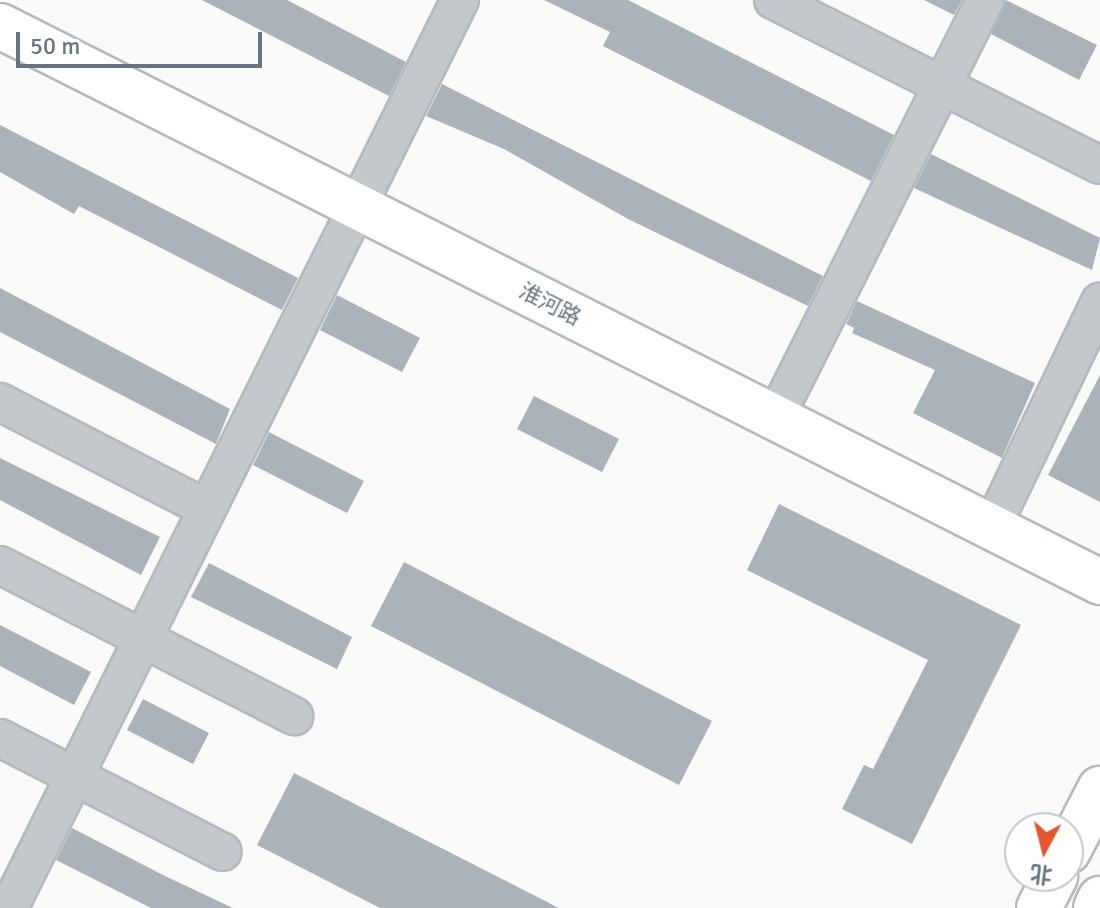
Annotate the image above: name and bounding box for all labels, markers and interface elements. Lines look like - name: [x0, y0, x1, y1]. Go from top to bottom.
- scale bar: [20, 16, 266, 66]
- text: 50 m: [30, 31, 80, 61]
- street label: 淮河路: [515, 277, 585, 331]
- north arrow: [1004, 812, 1084, 892]
- text: 北: [1029, 860, 1054, 889]

